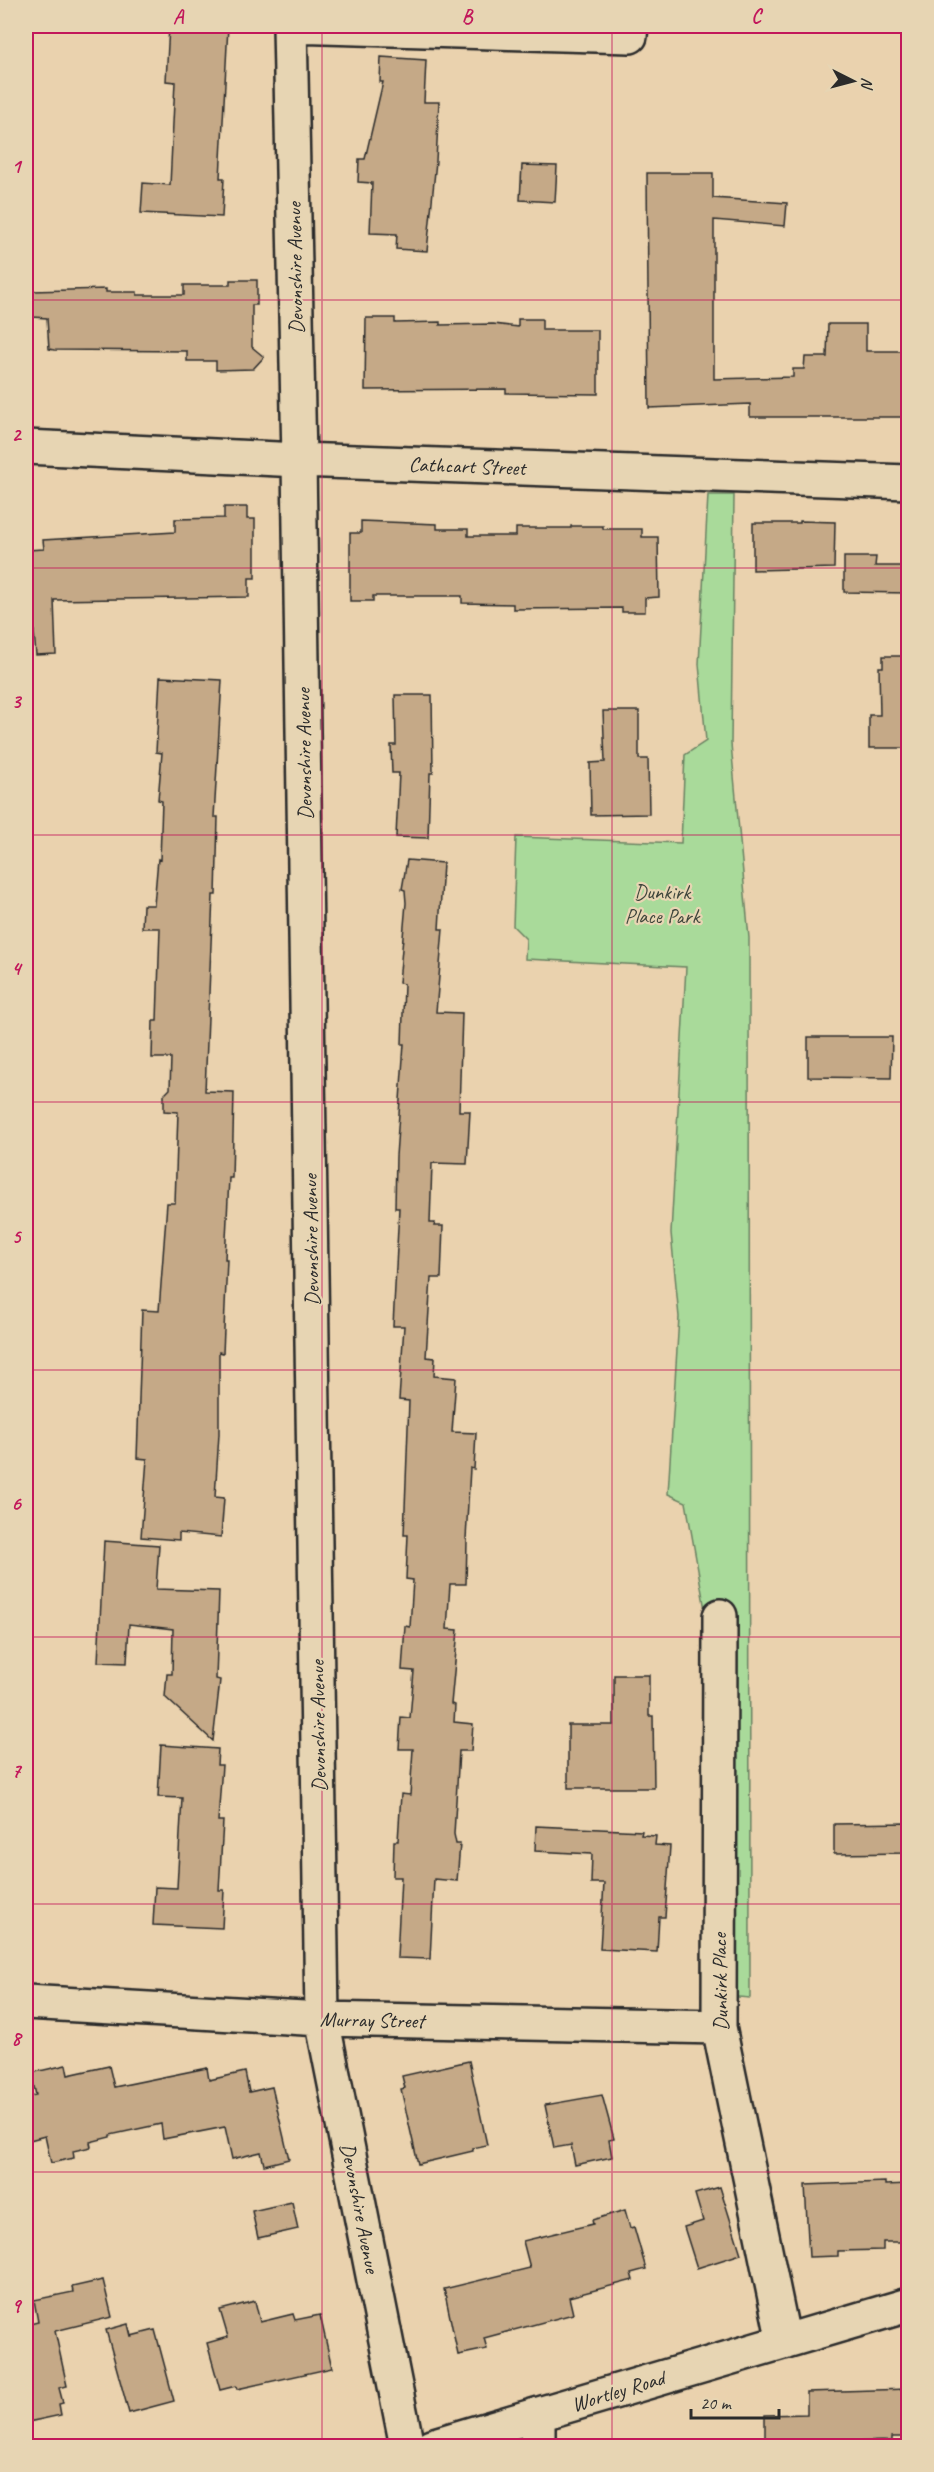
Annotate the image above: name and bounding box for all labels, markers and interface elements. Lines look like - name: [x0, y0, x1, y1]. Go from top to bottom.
- text: A: [173, 4, 185, 29]
- text: B: [462, 4, 474, 29]
- text: C: [751, 4, 763, 29]
- north arrow: [823, 51, 883, 111]
- text: N: [856, 76, 877, 92]
- text: 1: [12, 154, 23, 179]
- street label: Devonshire Avenue: [281, 200, 309, 334]
- text: 2: [12, 422, 23, 447]
- street label: Cathcart Street: [408, 451, 528, 481]
- street label: Devonshire Avenue: [290, 686, 318, 820]
- text: 3: [12, 689, 23, 714]
- park label: Dunkirk Place Park: [625, 879, 702, 929]
- text: 4: [12, 956, 24, 981]
- street label: Devonshire Avenue: [297, 1172, 325, 1306]
- text: 5: [12, 1224, 23, 1249]
- text: 6: [11, 1491, 22, 1516]
- street label: Devonshire Avenue: [304, 1658, 332, 1792]
- text: 7: [12, 1758, 23, 1783]
- street label: Dunkirk Place: [706, 1931, 734, 2031]
- street label: Murray Street: [320, 2006, 427, 2034]
- text: 8: [12, 2026, 24, 2051]
- street label: Devonshire Avenue: [335, 2141, 386, 2277]
- text: 9: [12, 2293, 23, 2318]
- street label: Wortley Road: [568, 2364, 671, 2417]
- scale bar: [691, 2382, 780, 2420]
- text: 20 m: [700, 2392, 733, 2414]

